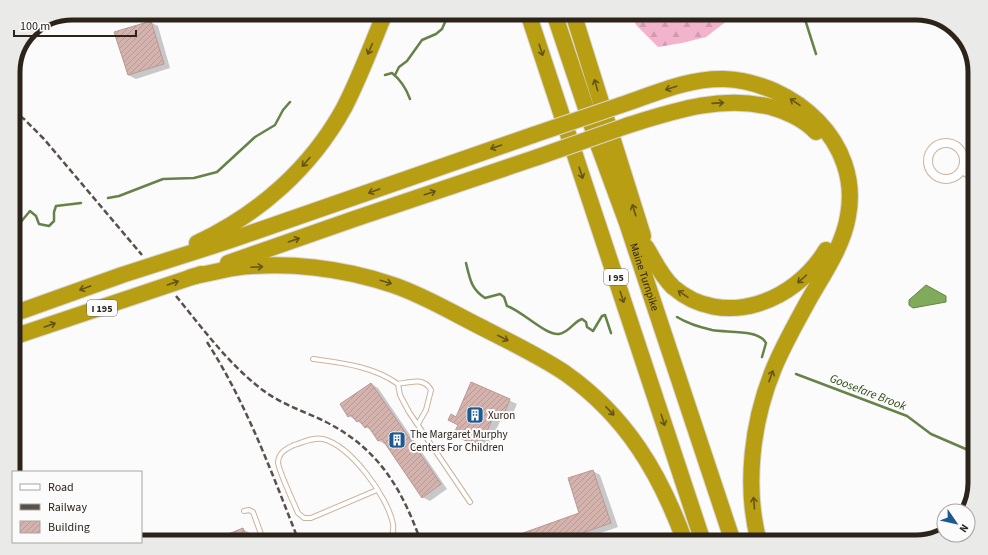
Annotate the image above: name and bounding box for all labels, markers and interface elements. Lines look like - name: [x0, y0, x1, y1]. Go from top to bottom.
- scale bar: [14, 12, 136, 38]
- text: 100 m: [20, 18, 50, 35]
- one-way arrow: [365, 42, 373, 54]
- one-way arrow: [537, 44, 545, 56]
- one-way arrow: [592, 79, 599, 92]
- one-way arrow: [664, 85, 677, 92]
- one-way arrow: [790, 98, 801, 106]
- one-way arrow: [711, 100, 724, 107]
- one-way arrow: [491, 144, 503, 152]
- one-way arrow: [302, 156, 311, 167]
- one-way arrow: [578, 167, 586, 179]
- one-way arrow: [368, 187, 380, 195]
- one-way arrow: [423, 189, 436, 196]
- one-way arrow: [630, 203, 637, 216]
- one-way arrow: [287, 235, 299, 243]
- street label: Maine Turnpike: [626, 241, 663, 313]
- one-way arrow: [250, 263, 263, 271]
- road number: I 95: [604, 269, 628, 285]
- one-way arrow: [797, 275, 808, 284]
- one-way arrow: [167, 279, 179, 287]
- one-way arrow: [379, 279, 392, 286]
- one-way arrow: [80, 285, 92, 293]
- one-way arrow: [619, 290, 626, 303]
- one-way arrow: [678, 290, 689, 298]
- road number: I 195: [87, 300, 117, 316]
- one-way arrow: [44, 321, 56, 329]
- one-way arrow: [497, 335, 509, 343]
- one-way arrow: [767, 370, 775, 382]
- water label: Goosefare Brook: [827, 370, 909, 415]
- building icon: Xuron: [465, 405, 485, 425]
- one-way arrow: [605, 406, 614, 416]
- place label: Xuron: [488, 408, 515, 423]
- one-way arrow: [660, 414, 667, 427]
- place label: The Margaret Murphy Centers For Children: [410, 427, 508, 455]
- building icon: The Margaret Murphy Centers For Children: [387, 430, 407, 450]
- legend: [12, 471, 142, 543]
- text: Road: [48, 479, 74, 496]
- one-way arrow: [750, 497, 757, 510]
- text: Railway: [48, 499, 87, 516]
- north arrow: [936, 503, 976, 543]
- text: Building: [48, 519, 90, 536]
- text: N: [956, 521, 972, 536]

